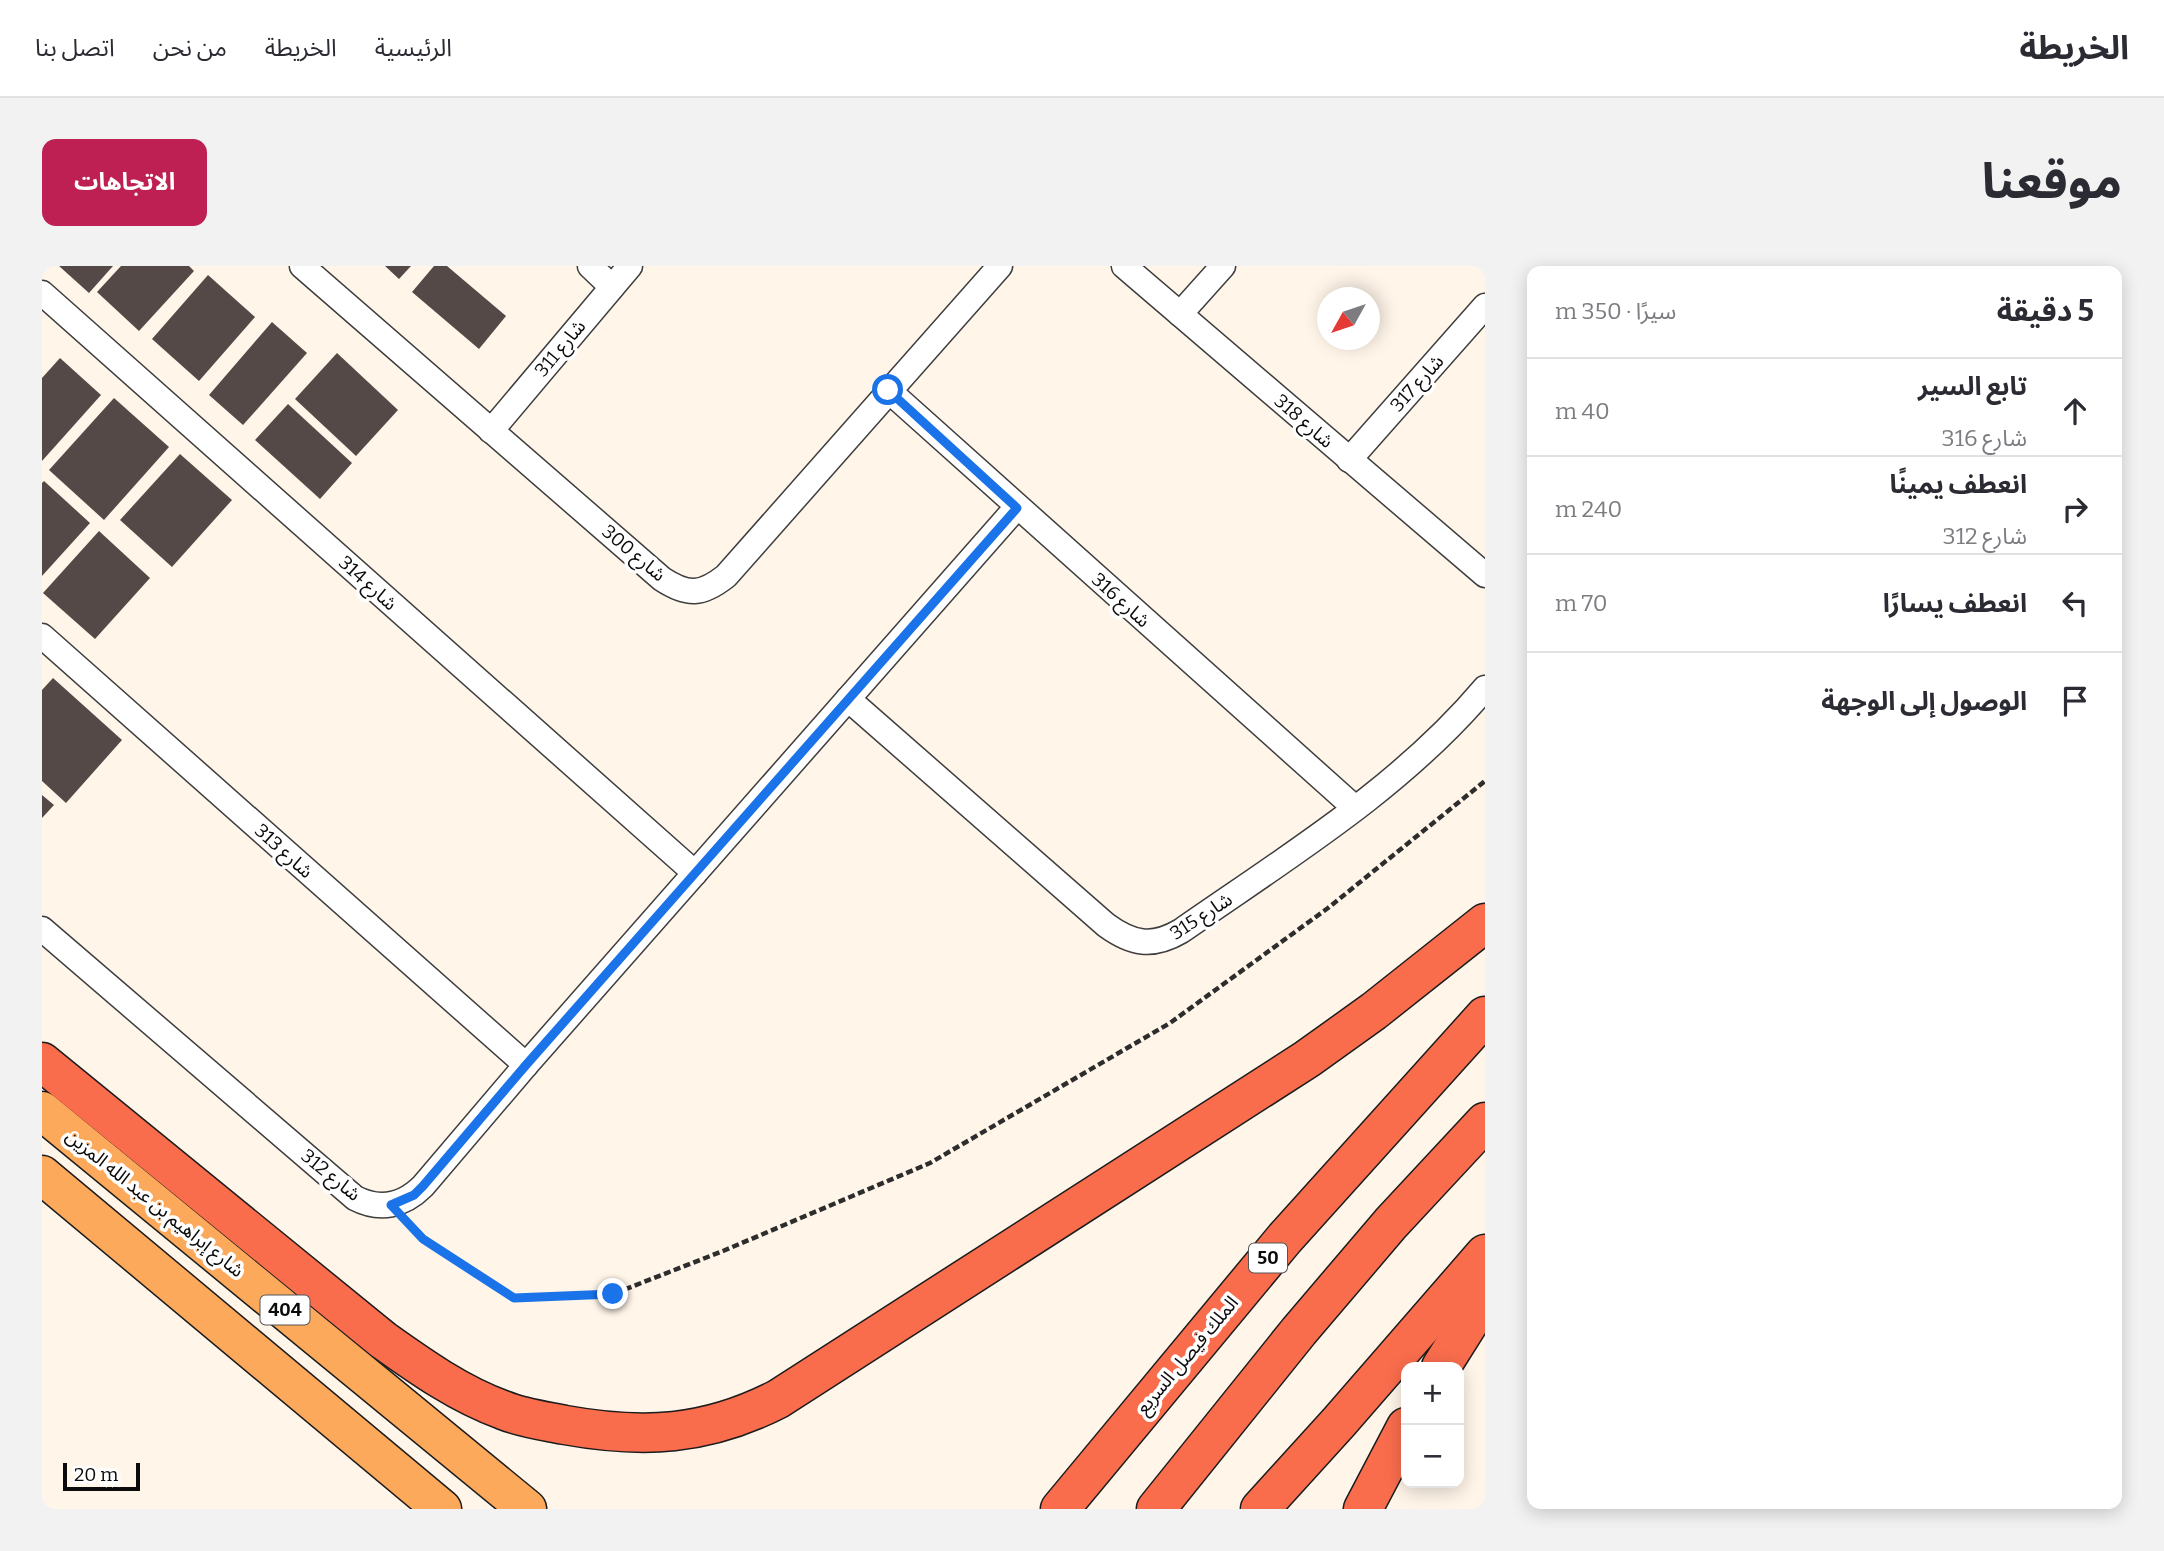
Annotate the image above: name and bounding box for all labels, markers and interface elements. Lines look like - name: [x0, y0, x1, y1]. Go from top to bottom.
- text: الخريطة: [2019, 28, 2129, 68]
- text: اتصل بنا: [35, 34, 115, 62]
- text: من نحن: [153, 34, 227, 62]
- text: الخريطة: [265, 34, 337, 62]
- text: الرئيسية: [375, 34, 452, 62]
- button: الاتجاهات: [42, 139, 207, 226]
- text: موقعنا: [1982, 152, 2122, 211]
- north arrow: [1317, 287, 1380, 350]
- text: 5 دقيقة: [1997, 293, 2094, 329]
- text: سيرًا · 350 m: [1555, 297, 1676, 325]
- street label: شارع 311: [530, 315, 592, 382]
- street label: شارع 317: [1385, 350, 1450, 418]
- text: تابع السير: [1918, 371, 2027, 402]
- route start: [872, 374, 903, 405]
- street label: شارع 318: [1268, 389, 1338, 454]
- icon: ahead: [2056, 392, 2094, 430]
- text: 40 m: [1555, 397, 1610, 425]
- text: شارع 316: [1942, 424, 2027, 452]
- text: انعطف يمينًا: [1889, 469, 2027, 500]
- icon: right: [2056, 490, 2094, 528]
- text: 240 m: [1555, 495, 1622, 523]
- street label: شارع 300: [596, 520, 671, 588]
- text: شارع 312: [1943, 522, 2027, 550]
- street label: شارع 314: [333, 551, 402, 617]
- street label: شارع 316: [1086, 568, 1155, 634]
- icon: left: [2056, 584, 2094, 622]
- text: انعطف يسارًا: [1883, 588, 2027, 619]
- text: 70 m: [1555, 589, 1607, 617]
- icon: arrive: [2056, 682, 2094, 720]
- text: الوصول إلى الوجهة: [1821, 686, 2027, 717]
- street label: شارع 313: [249, 819, 318, 885]
- street label: شارع 315: [1166, 887, 1238, 946]
- street label: شارع إبراهيم بن عبد الله المزين: [59, 1124, 249, 1284]
- street label: شارع 312: [295, 1144, 365, 1207]
- road number: 50: [1249, 1244, 1287, 1273]
- route end: [597, 1278, 628, 1309]
- street label: الملك فيصل السريع: [1131, 1291, 1245, 1421]
- road number: 404: [260, 1296, 310, 1324]
- map controls: [1401, 1362, 1464, 1488]
- button: +: [1401, 1362, 1464, 1425]
- button: −: [1401, 1425, 1464, 1488]
- scale bar: [63, 1460, 140, 1492]
- text: 20 m: [74, 1463, 118, 1486]

